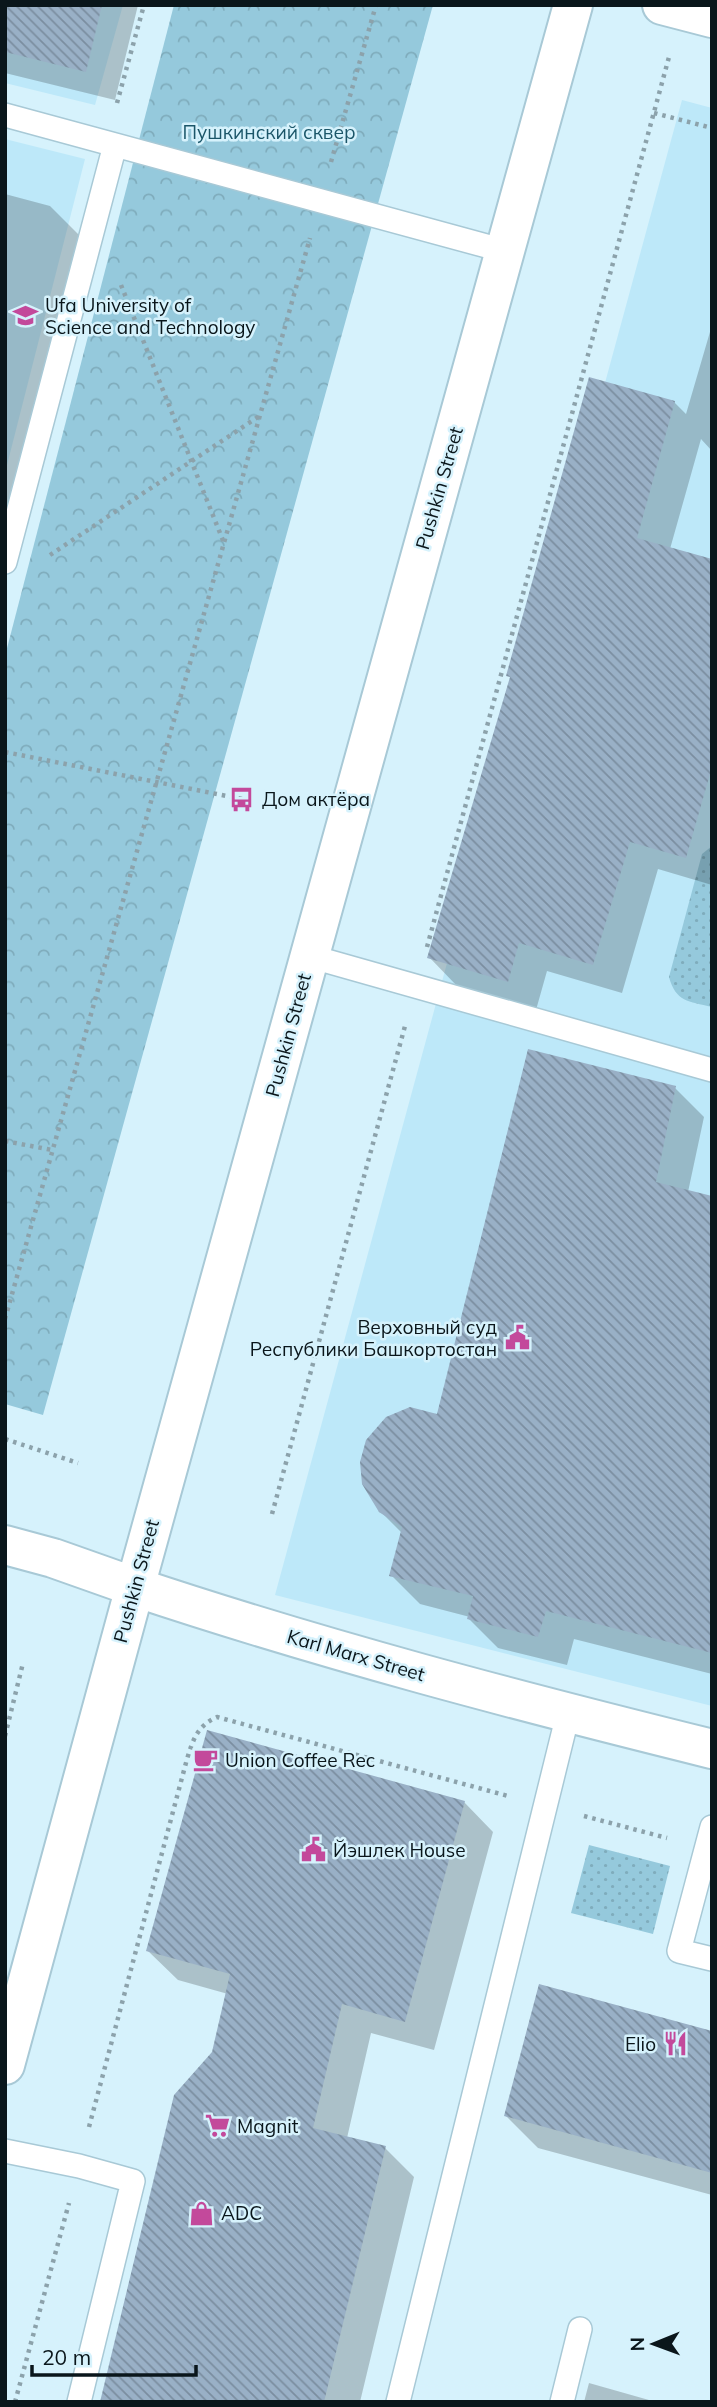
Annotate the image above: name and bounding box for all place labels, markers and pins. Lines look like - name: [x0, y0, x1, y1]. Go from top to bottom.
- place label: Ufa University of Science and Technology: [45, 293, 255, 339]
- school or university icon: Ufa University of Science and Technology: [11, 302, 39, 330]
- bus stop icon: Дом актёра: [228, 785, 256, 813]
- place label: Дом актёра: [262, 787, 370, 811]
- place label: Верховный суд Республики Башкортостан: [250, 1315, 497, 1361]
- public building icon: Верховный суд Республики Башкортостан: [503, 1324, 531, 1352]
- cafe icon: Union Coffee Rec: [191, 1746, 219, 1774]
- place label: Union Coffee Rec: [225, 1748, 375, 1772]
- public building icon: Йэшлек House: [299, 1836, 327, 1864]
- place label: Йэшлек House: [333, 1838, 466, 1862]
- restaurant icon: Elio: [662, 2030, 690, 2058]
- place label: Elio: [625, 2032, 656, 2056]
- supermarket icon: Magnit: [203, 2112, 231, 2140]
- place label: Magnit: [237, 2114, 299, 2138]
- shop icon: ADC: [187, 2199, 215, 2227]
- place label: ADC: [221, 2201, 262, 2225]

